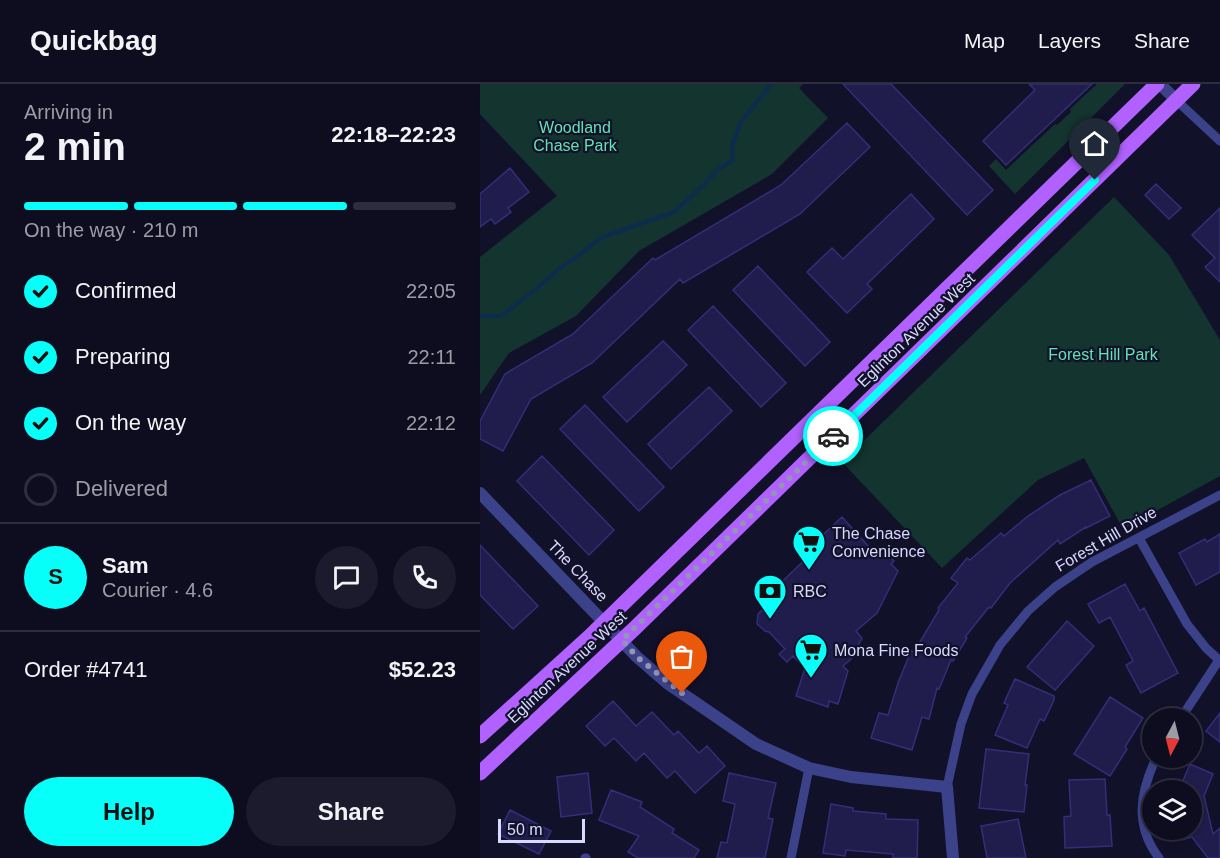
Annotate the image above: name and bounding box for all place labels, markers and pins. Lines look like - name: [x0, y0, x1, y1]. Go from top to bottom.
- pin: [1069, 118, 1120, 180]
- supermarket icon: The Chase Convenience: [791, 524, 827, 571]
- place label: The Chase Convenience: [832, 525, 926, 560]
- bank icon: RBC: [752, 573, 788, 620]
- place label: RBC: [793, 583, 827, 600]
- pin: [656, 631, 707, 693]
- supermarket icon: Mona Fine Foods: [793, 632, 829, 679]
- place label: Mona Fine Foods: [834, 642, 959, 659]

